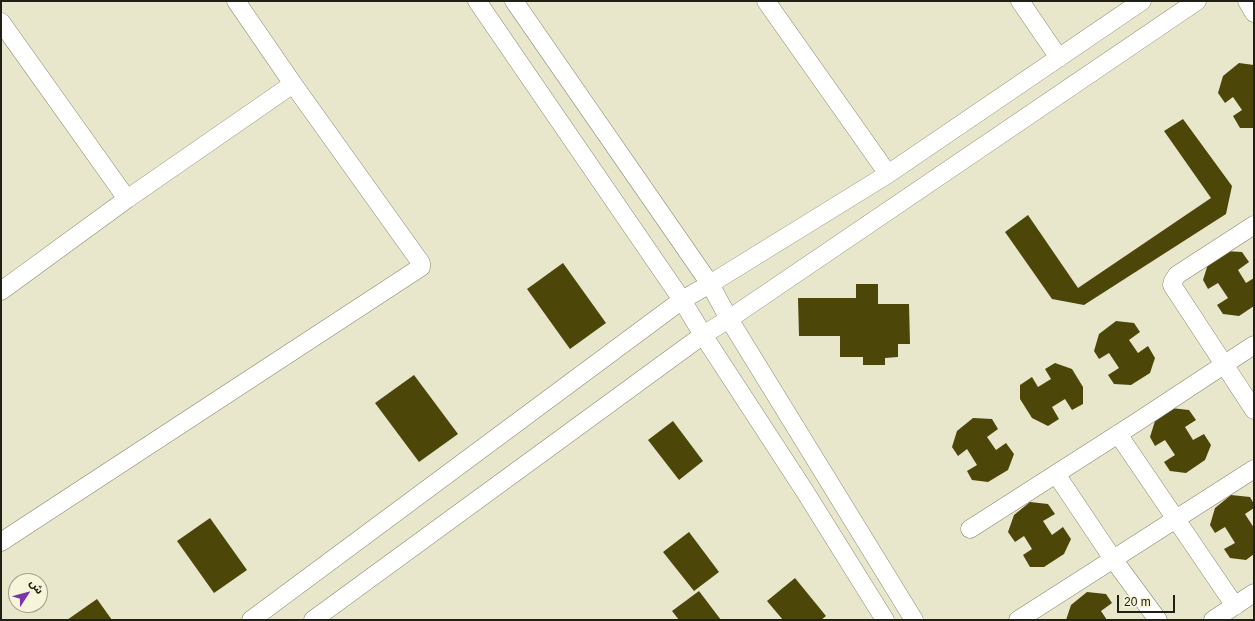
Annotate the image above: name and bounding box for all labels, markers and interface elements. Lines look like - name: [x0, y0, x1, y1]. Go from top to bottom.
- north arrow: [8, 573, 48, 613]
- text: ش: [28, 577, 46, 596]
- scale bar: [1119, 587, 1177, 613]
- text: 20 m: [1124, 595, 1151, 609]

